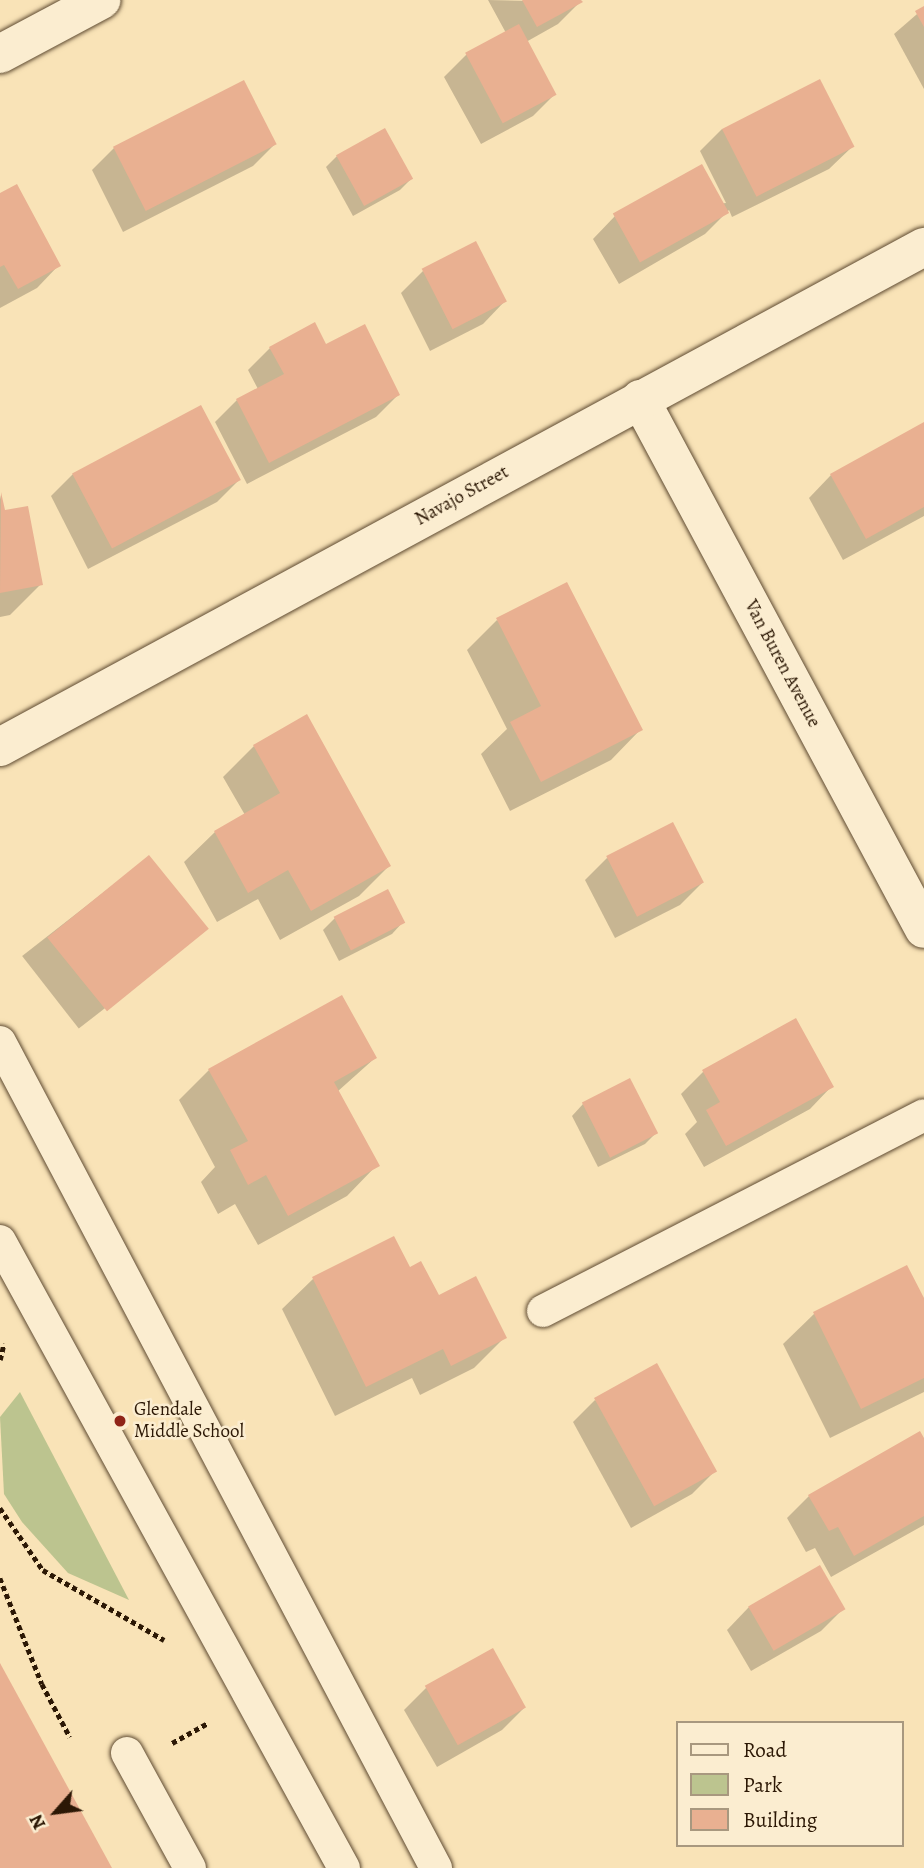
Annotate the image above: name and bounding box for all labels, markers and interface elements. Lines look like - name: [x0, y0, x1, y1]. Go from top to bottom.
- street label: Navajo Street: [411, 461, 513, 531]
- street label: Van Buren Avenue: [739, 596, 825, 732]
- place label: Glendale Middle School: [134, 1399, 244, 1443]
- marker: Glendale Middle School: [112, 1413, 128, 1429]
- legend: [676, 1721, 903, 1847]
- text: Road: [743, 1736, 787, 1764]
- text: Park: [743, 1771, 782, 1799]
- north arrow: [21, 1777, 91, 1847]
- text: Building: [743, 1806, 817, 1834]
- text: N: [23, 1810, 52, 1834]

